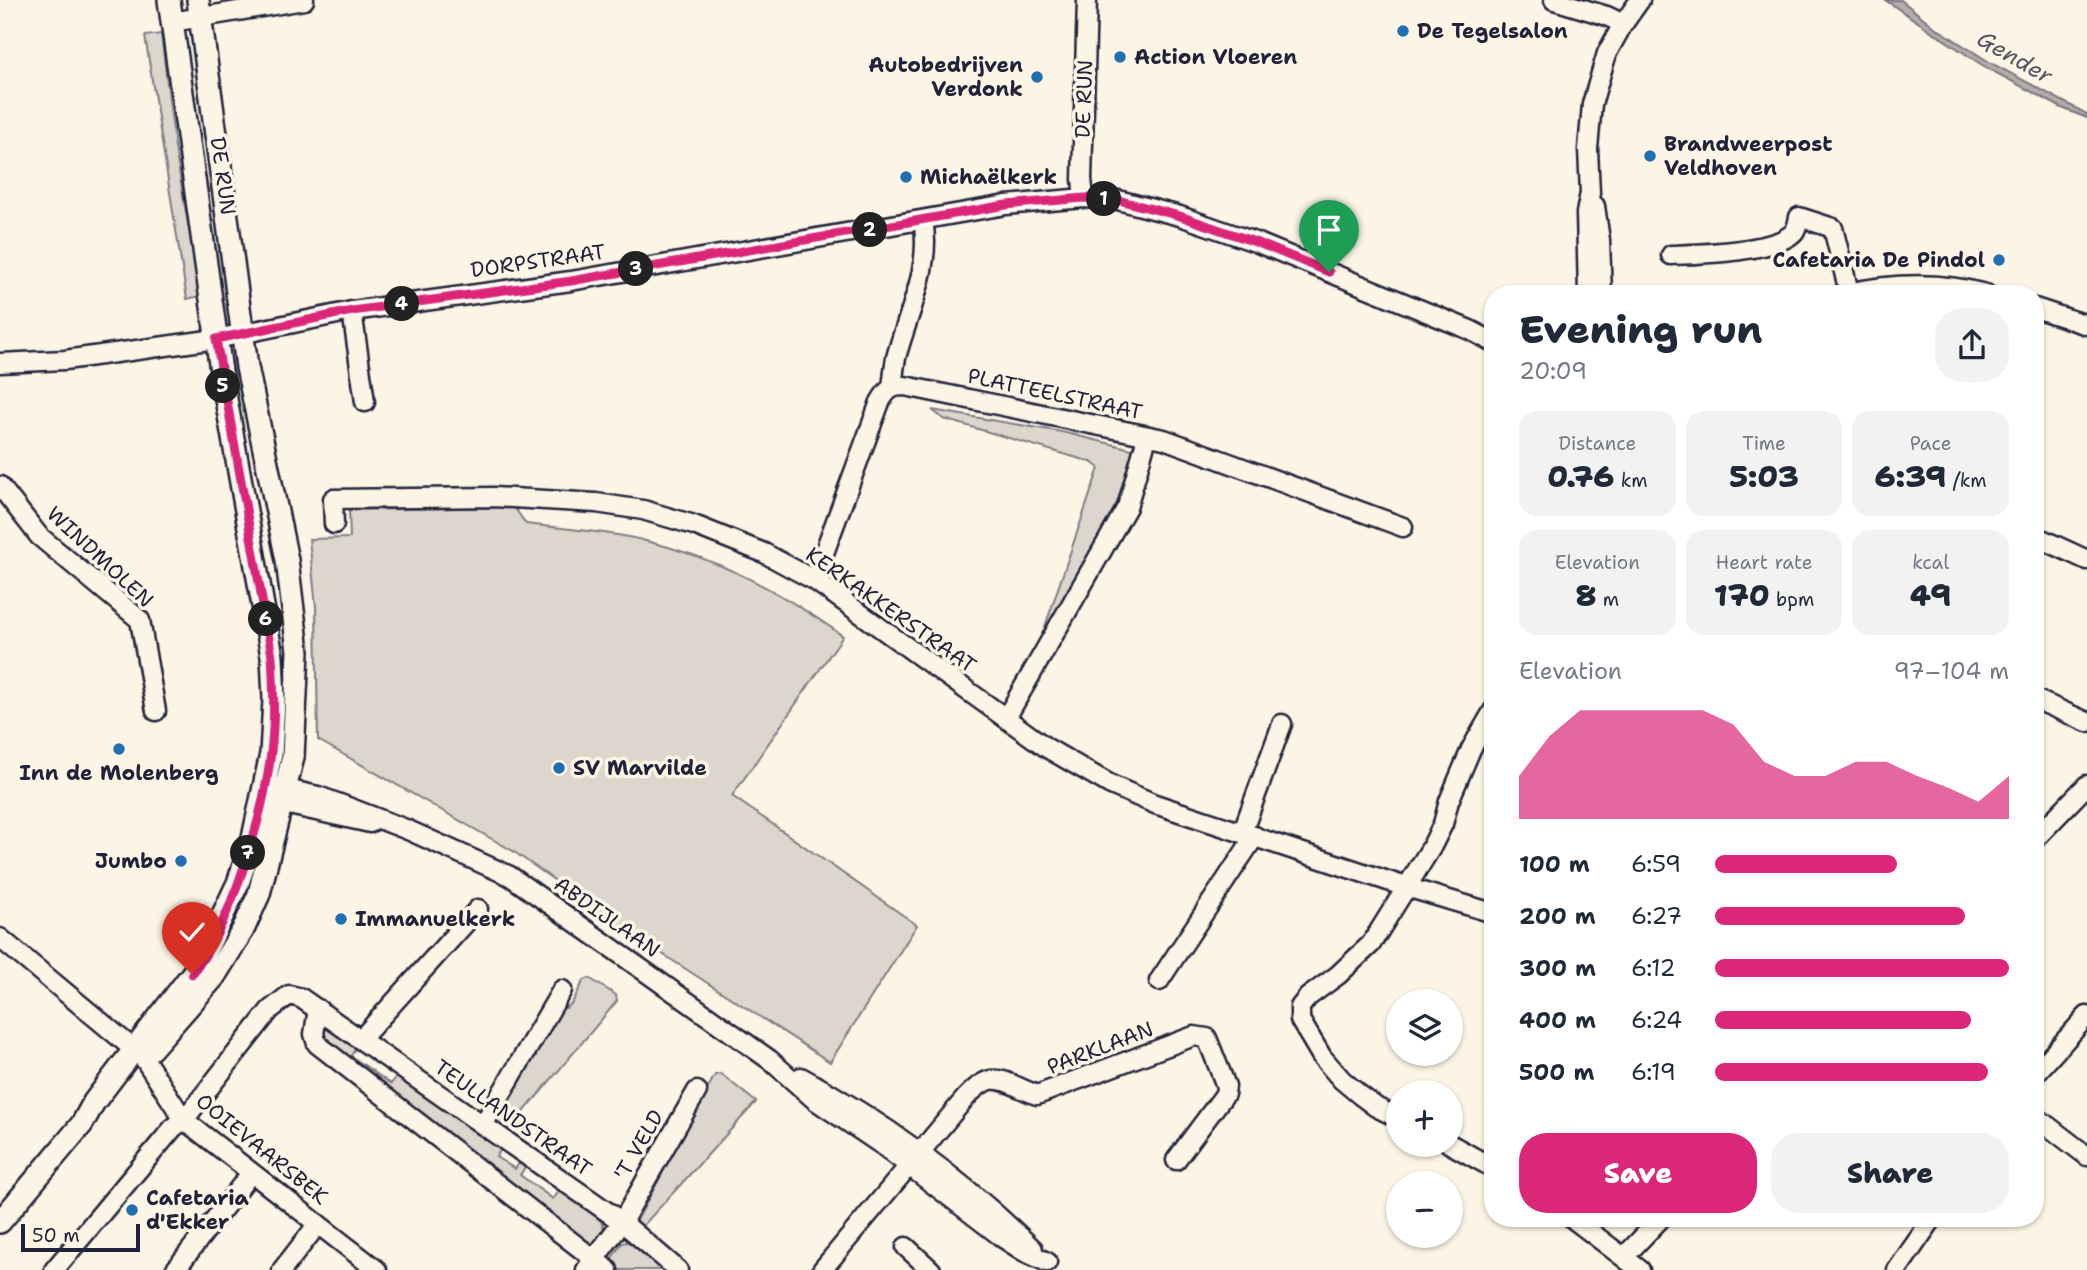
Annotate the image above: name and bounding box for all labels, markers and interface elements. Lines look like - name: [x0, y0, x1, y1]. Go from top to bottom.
- place label: De Tegelsalon: [1417, 17, 1568, 45]
- marker: De Tegelsalon: [1395, 23, 1411, 39]
- water label: Gender: [1972, 23, 2059, 91]
- place label: Action Vloeren: [1134, 43, 1297, 71]
- marker: Action Vloeren: [1112, 49, 1128, 65]
- place label: Autobedrijven Verdonk: [868, 51, 1023, 103]
- street label: DE RUN: [1069, 59, 1099, 139]
- marker: Autobedrijven Verdonk: [1029, 69, 1045, 85]
- place label: Brandweerpost Veldhoven: [1664, 130, 1832, 182]
- street label: DE RUN: [204, 135, 242, 217]
- marker: Brandweerpost Veldhoven: [1642, 148, 1658, 164]
- place label: Michaëlkerk: [920, 163, 1057, 191]
- marker: Michaëlkerk: [898, 169, 914, 185]
- pin: 1: [1086, 182, 1122, 216]
- text: 1: [1099, 186, 1108, 211]
- pin: [1299, 200, 1359, 272]
- icon: arrive: [1310, 211, 1348, 249]
- pin: 2: [852, 212, 888, 247]
- text: 2: [863, 217, 876, 242]
- street label: DORPSTRAAT: [469, 238, 607, 284]
- place label: Cafetaria De Pindol: [1772, 246, 1985, 274]
- pin: 3: [618, 252, 654, 286]
- marker: Cafetaria De Pindol: [1991, 252, 2007, 268]
- text: 3: [629, 256, 642, 281]
- pin: 4: [384, 286, 420, 322]
- text: 4: [395, 291, 408, 316]
- text: Evening run: [1519, 304, 1762, 355]
- button: share: [1935, 308, 2009, 382]
- text: 20:09: [1519, 356, 1587, 386]
- street label: PLATTEELSTRAAT: [965, 362, 1145, 426]
- pin: 5: [206, 368, 241, 404]
- text: 5: [217, 373, 228, 398]
- text: Distance: [1558, 431, 1636, 456]
- text: Time: [1742, 431, 1786, 456]
- text: Pace: [1910, 431, 1952, 456]
- text: 0.76: [1547, 456, 1614, 497]
- text: 5:03: [1729, 456, 1799, 497]
- text: 6:39: [1875, 456, 1946, 497]
- text: km: [1614, 468, 1648, 493]
- text: /km: [1946, 468, 1987, 493]
- street label: WINDMOLEN: [41, 500, 159, 614]
- street label: KERKAKKERSTRAAT: [800, 541, 982, 679]
- text: Elevation: [1555, 550, 1640, 575]
- text: Heart rate: [1716, 550, 1812, 575]
- text: kcal: [1912, 550, 1949, 575]
- text: 8: [1575, 575, 1596, 616]
- text: 170: [1714, 575, 1770, 616]
- text: 49: [1910, 575, 1951, 616]
- text: m: [1596, 587, 1619, 612]
- text: bpm: [1770, 587, 1814, 612]
- pin: 6: [248, 602, 284, 636]
- text: 6: [259, 606, 272, 631]
- text: Elevation: [1519, 656, 1622, 686]
- text: 97–104 m: [1894, 656, 2009, 686]
- marker: Inn de Molenberg: [111, 741, 127, 757]
- place label: SV Marvilde: [573, 754, 707, 782]
- place label: Inn de Molenberg: [19, 759, 219, 787]
- marker: SV Marvilde: [551, 760, 567, 776]
- pin: 7: [230, 836, 266, 870]
- text: 7: [241, 840, 254, 865]
- place label: Jumbo: [95, 847, 167, 875]
- text: 100 m: [1519, 849, 1590, 879]
- text: 6:59: [1631, 849, 1681, 879]
- marker: Jumbo: [173, 853, 189, 869]
- street label: ABDIJLAAN: [548, 870, 666, 964]
- text: 200 m: [1519, 901, 1596, 931]
- text: 6:27: [1631, 901, 1682, 931]
- pin: [162, 902, 222, 974]
- place label: Immanuelkerk: [355, 905, 515, 933]
- marker: Immanuelkerk: [333, 911, 349, 927]
- icon: check: [173, 913, 211, 951]
- text: 300 m: [1519, 953, 1596, 983]
- text: 6:12: [1631, 953, 1676, 983]
- map controls: [1386, 989, 1463, 1248]
- button: layers: [1386, 989, 1463, 1066]
- text: 400 m: [1519, 1005, 1596, 1035]
- text: 6:24: [1631, 1005, 1682, 1035]
- street label: PARKLAAN: [1043, 1015, 1157, 1081]
- street label: TEULLANDSTRAAT: [429, 1053, 597, 1183]
- text: 500 m: [1519, 1057, 1594, 1087]
- text: 6:19: [1631, 1057, 1676, 1087]
- button: +: [1386, 1080, 1463, 1157]
- street label: OOIEVAARSBEK: [190, 1087, 334, 1211]
- street label: 'T VELD: [608, 1105, 670, 1185]
- button: Save: [1519, 1133, 1757, 1213]
- button: Share: [1771, 1133, 2009, 1213]
- button: −: [1386, 1171, 1463, 1248]
- place label: Cafetaria d'Ekker: [146, 1184, 250, 1236]
- marker: Cafetaria d'Ekker: [124, 1202, 140, 1218]
- scale bar: [21, 1221, 140, 1253]
- text: 50 m: [32, 1223, 80, 1248]

